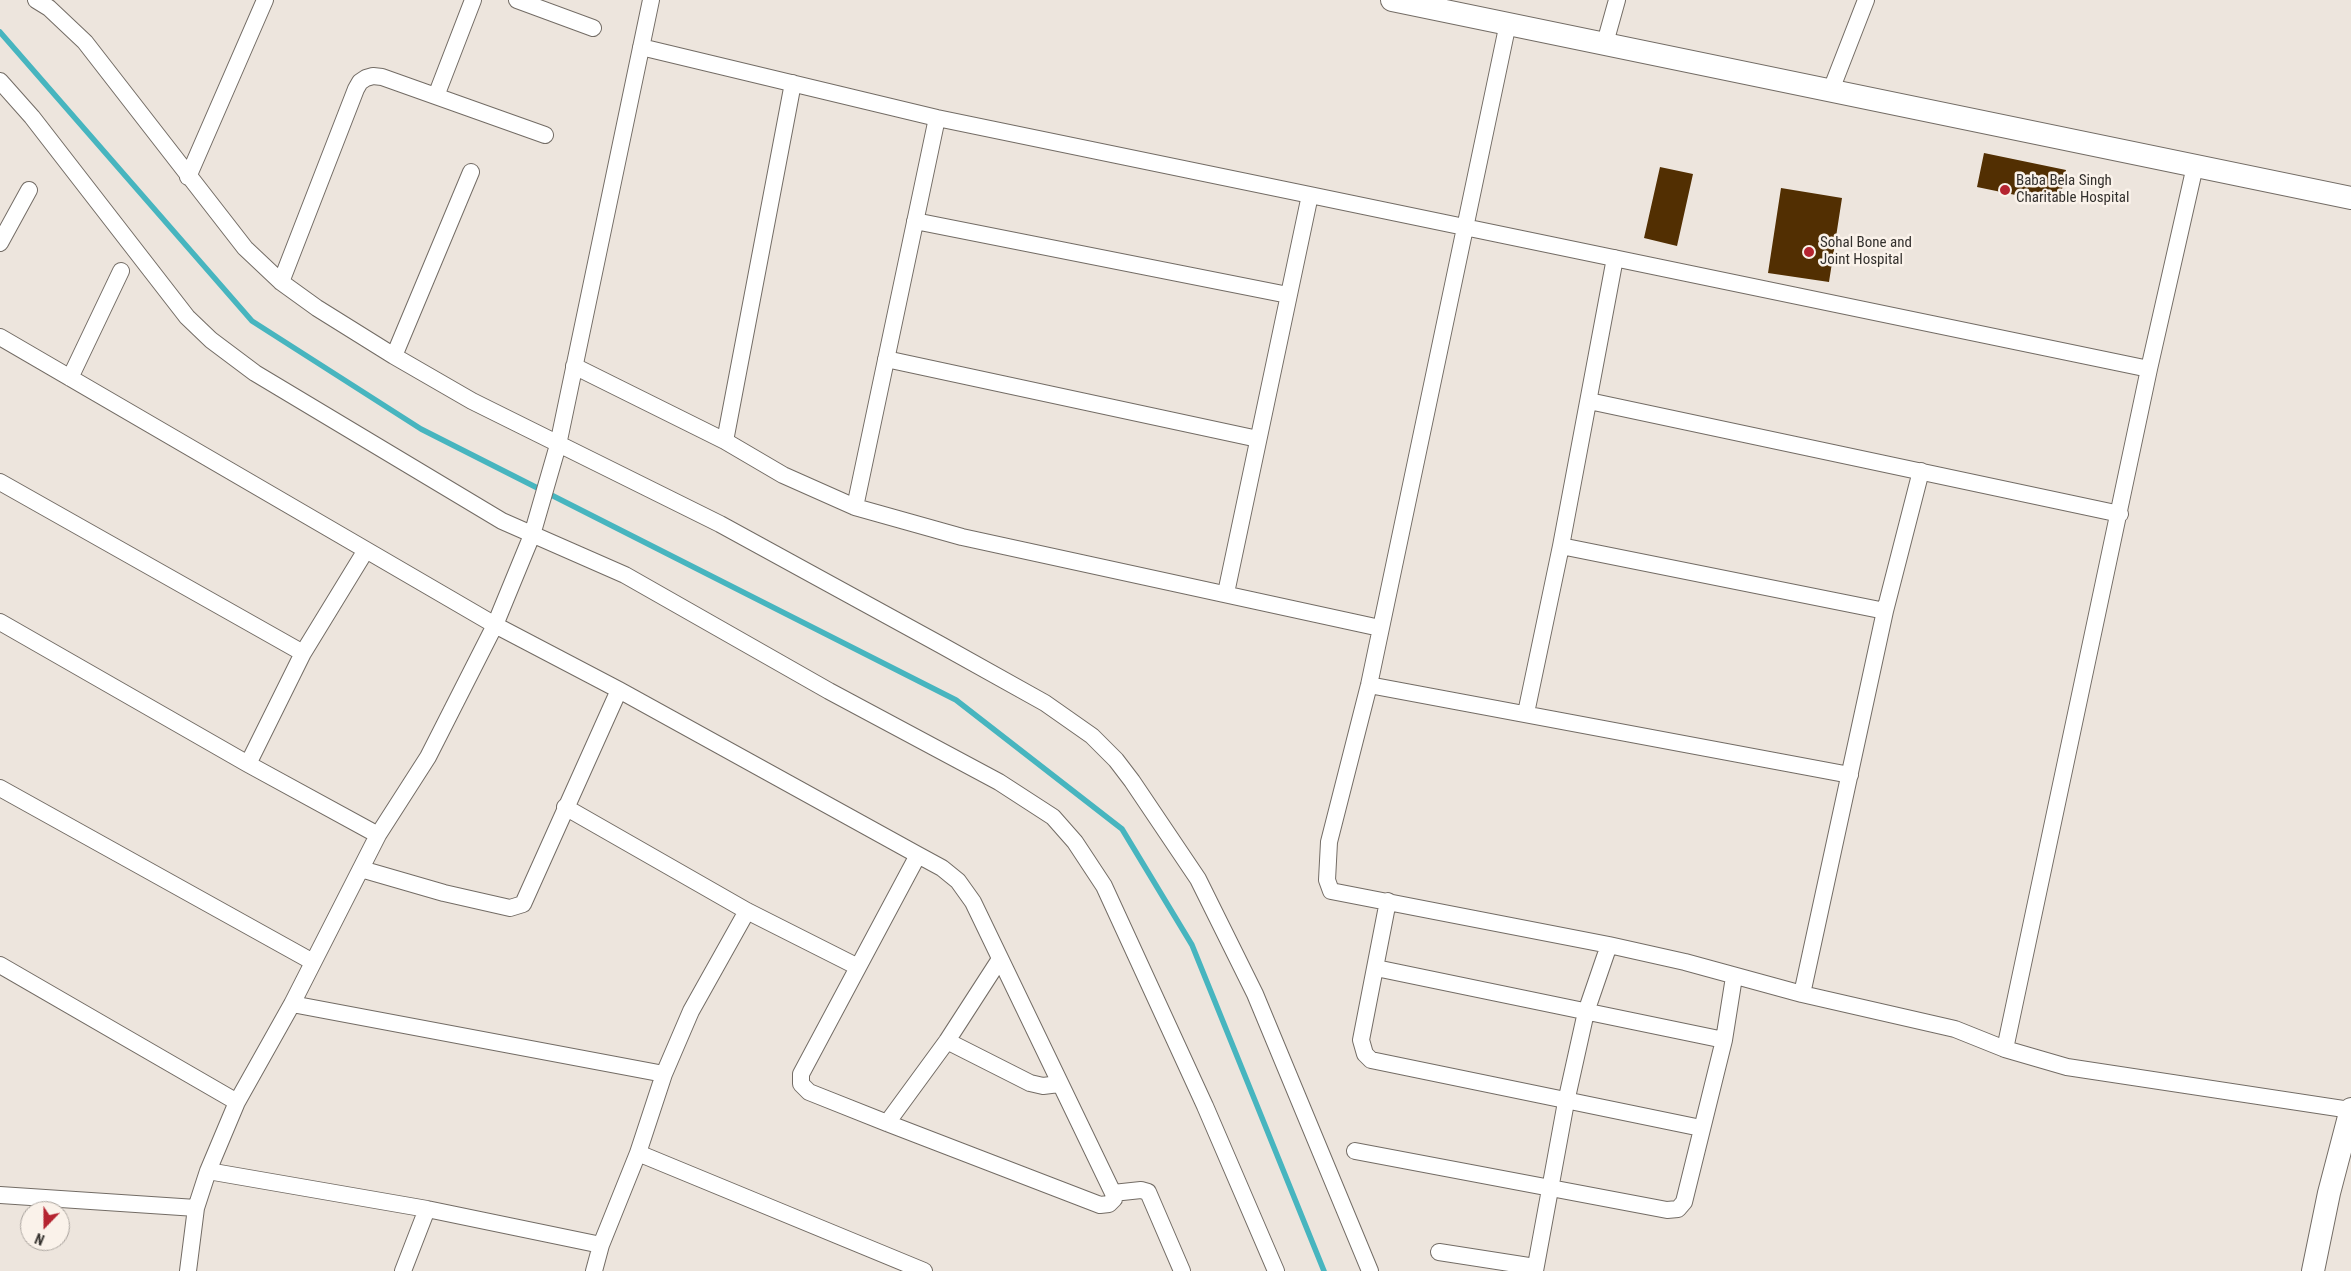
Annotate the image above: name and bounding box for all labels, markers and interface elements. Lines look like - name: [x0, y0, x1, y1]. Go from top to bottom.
- place label: Baba Bela Singh Charitable Hospital: [2016, 172, 2129, 207]
- marker: Baba Bela Singh Charitable Hospital: [1998, 183, 2012, 197]
- place label: Sohal Bone and Joint Hospital: [1820, 234, 1912, 269]
- marker: Sohal Bone and Joint Hospital: [1802, 245, 1816, 259]
- north arrow: [20, 1201, 70, 1251]
- text: N: [33, 1230, 47, 1248]

